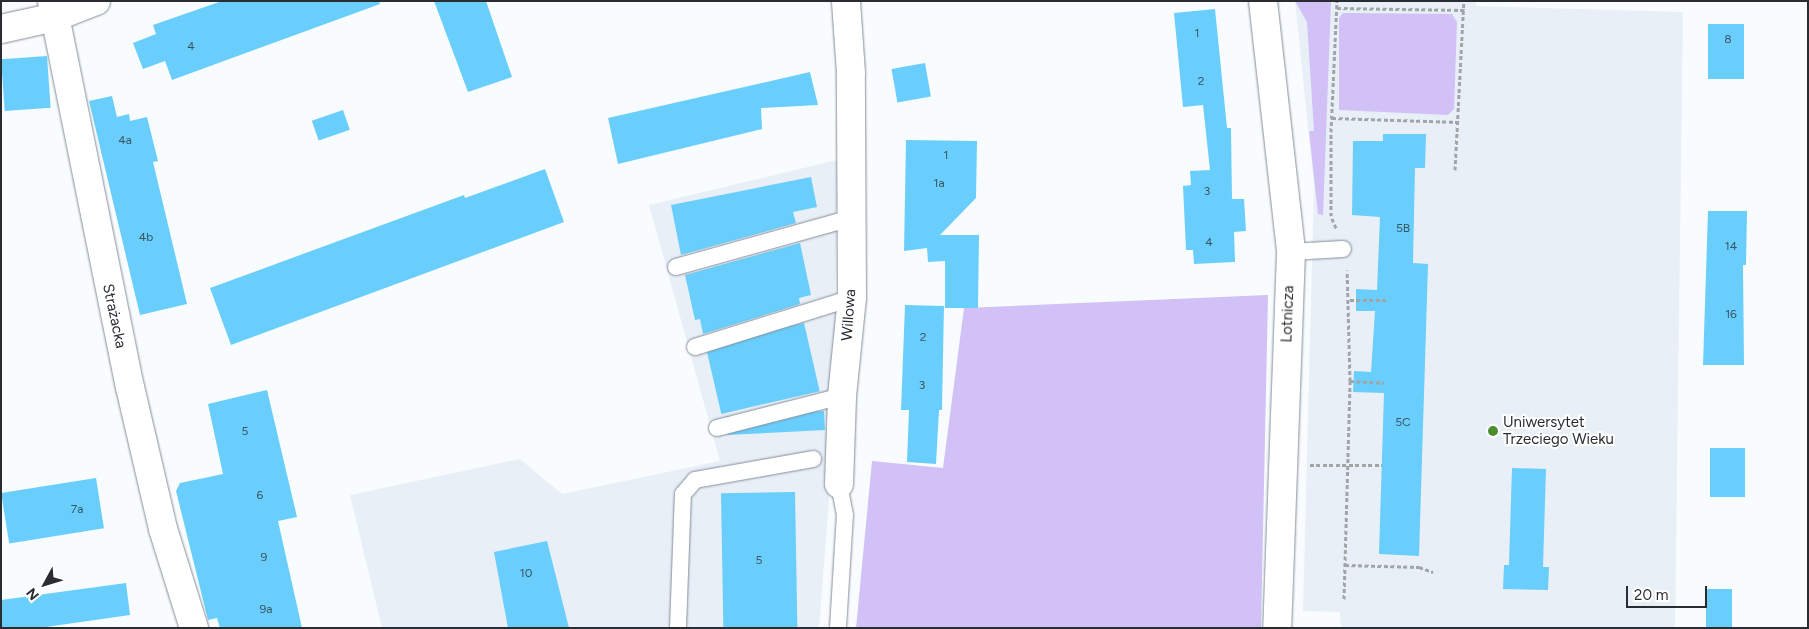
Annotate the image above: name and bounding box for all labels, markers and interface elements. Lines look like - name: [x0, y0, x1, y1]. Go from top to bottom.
- house number: 1: [1195, 27, 1199, 41]
- house number: 8: [1724, 33, 1732, 47]
- house number: 4: [187, 40, 195, 54]
- house number: 2: [1198, 75, 1204, 89]
- house number: 4a: [118, 134, 132, 148]
- house number: 1: [944, 149, 948, 163]
- house number: 1a: [933, 177, 945, 191]
- house number: 3: [1204, 185, 1210, 199]
- house number: 5B: [1396, 222, 1410, 236]
- house number: 4b: [139, 231, 153, 245]
- house number: 4: [1205, 236, 1213, 250]
- house number: 14: [1725, 240, 1737, 254]
- street label: Strażacka: [98, 282, 130, 350]
- street label: Lotnicza: [1278, 285, 1298, 343]
- street label: Willowa: [838, 288, 860, 342]
- house number: 16: [1725, 308, 1737, 322]
- house number: 2: [920, 331, 926, 345]
- house number: 3: [919, 379, 925, 393]
- place label: Uniwersytet Trzeciego Wieku: [1503, 413, 1614, 448]
- house number: 5C: [1395, 416, 1411, 430]
- house number: 5: [242, 425, 248, 439]
- marker: Uniwersytet Trzeciego Wieku: [1487, 425, 1499, 437]
- house number: 6: [257, 489, 263, 503]
- house number: 7a: [71, 503, 83, 517]
- house number: 9: [261, 551, 267, 565]
- house number: 5: [756, 554, 762, 568]
- north arrow: [20, 559, 70, 609]
- house number: 10: [520, 567, 532, 581]
- scale bar: [1629, 576, 1710, 608]
- text: N: [23, 584, 43, 603]
- text: 20 m: [1634, 586, 1668, 604]
- house number: 9a: [260, 603, 272, 617]

